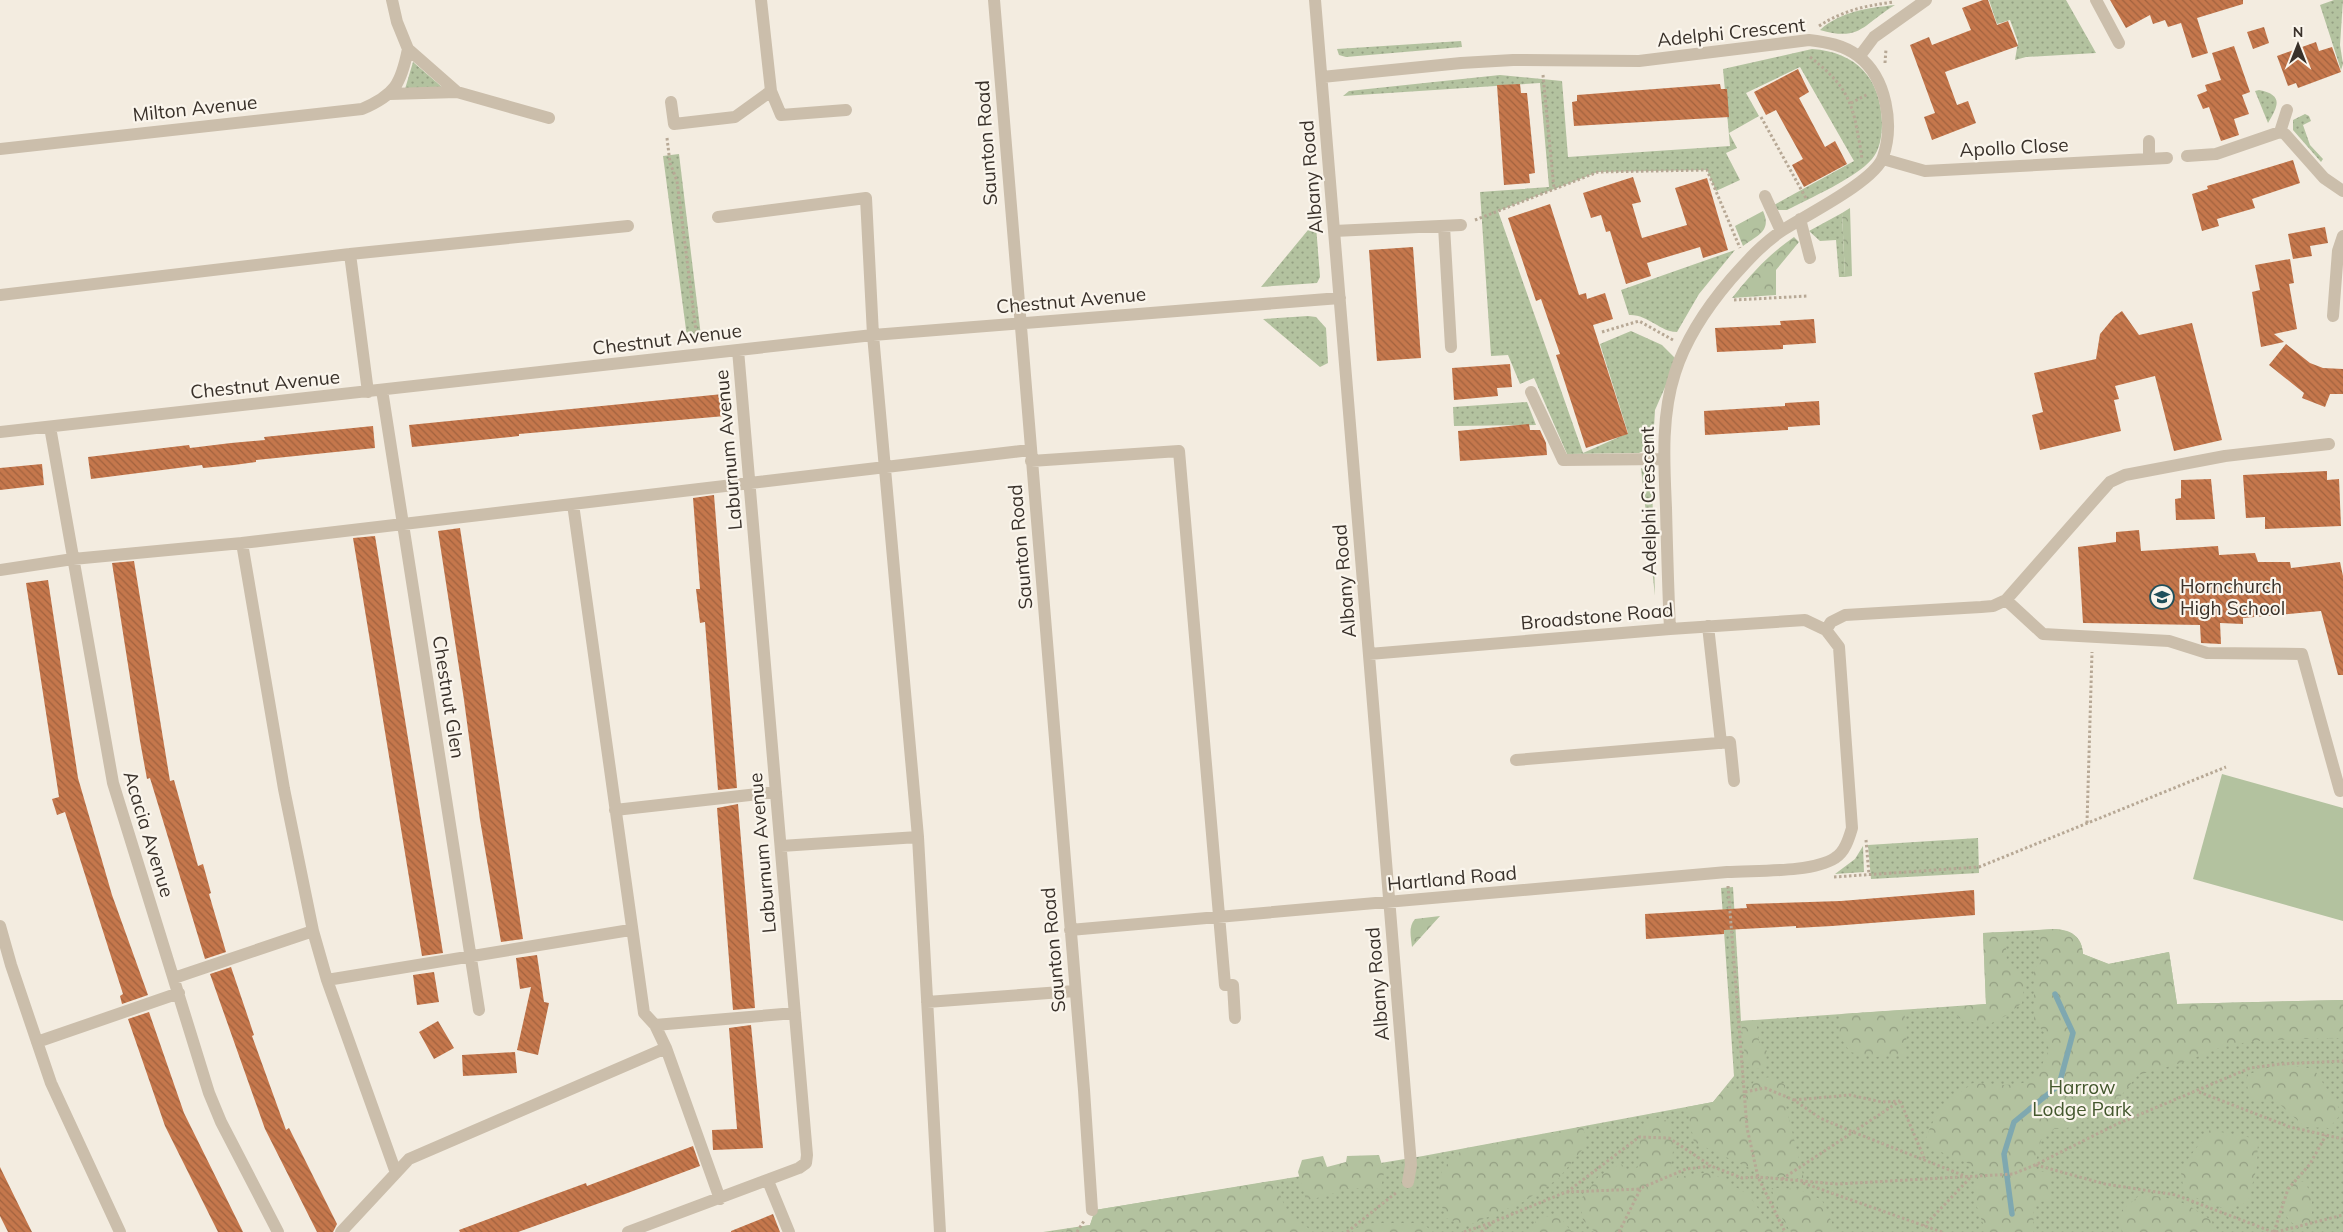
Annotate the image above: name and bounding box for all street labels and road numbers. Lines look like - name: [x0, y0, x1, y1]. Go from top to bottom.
- street label: Adelphi Crescent: [1656, 12, 1807, 52]
- street label: Saunton Road: [970, 80, 1002, 206]
- street label: Milton Avenue: [132, 90, 258, 126]
- street label: Albany Road: [1294, 119, 1328, 235]
- street label: Apollo Close: [1959, 132, 2069, 162]
- street label: Chestnut Avenue: [995, 281, 1147, 319]
- street label: Chestnut Avenue: [591, 318, 743, 360]
- street label: Chestnut Avenue: [189, 364, 341, 404]
- street label: Laburnum Avenue: [709, 369, 747, 531]
- street label: Adelphi Crescent: [1635, 426, 1661, 576]
- street label: Saunton Road: [1003, 483, 1037, 611]
- street label: Albany Road: [1327, 523, 1361, 639]
- street label: Broadstone Road: [1520, 597, 1674, 635]
- street label: Chestnut Glen: [427, 634, 471, 760]
- street label: Acacia Avenue: [118, 768, 180, 900]
- street label: Laburnum Avenue: [743, 772, 781, 934]
- street label: Hartland Road: [1386, 860, 1518, 896]
- street label: Saunton Road: [1036, 886, 1070, 1014]
- street label: Albany Road: [1360, 926, 1394, 1042]

